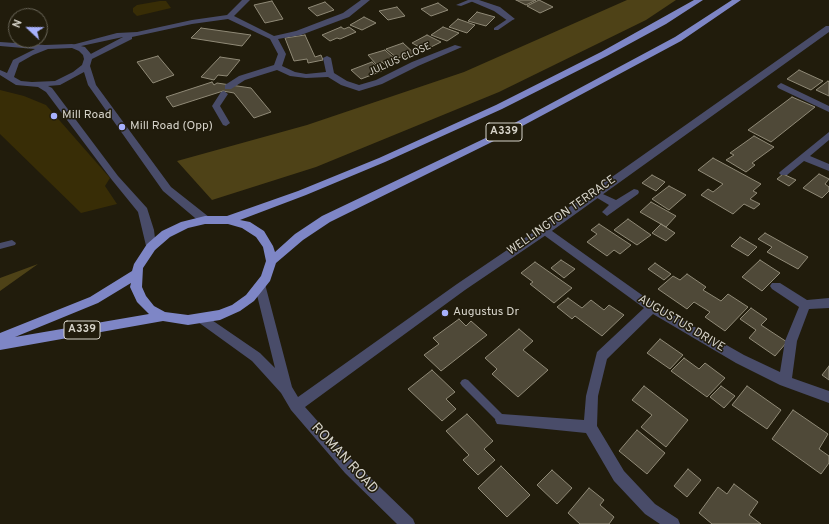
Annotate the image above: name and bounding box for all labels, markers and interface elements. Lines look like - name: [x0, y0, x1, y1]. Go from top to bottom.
- north arrow: [8, 8, 48, 48]
- text: N: [10, 18, 26, 30]
- street label: JULIUS CLOSE: [367, 41, 433, 79]
- place label: Mill Road: [62, 109, 112, 123]
- marker: Mill Road: [49, 111, 59, 121]
- place label: Mill Road (Opp): [130, 120, 213, 134]
- marker: Mill Road (Opp): [117, 122, 127, 132]
- road number: A339: [486, 123, 522, 141]
- street label: WELLINGTON TERRACE: [505, 173, 619, 259]
- street label: AUGUSTUS DRIVE: [635, 292, 727, 356]
- place label: Augustus Dr: [453, 306, 519, 320]
- marker: Augustus Dr: [440, 308, 450, 318]
- road number: A339: [64, 321, 100, 339]
- street label: ROMAN ROAD: [307, 420, 381, 498]

